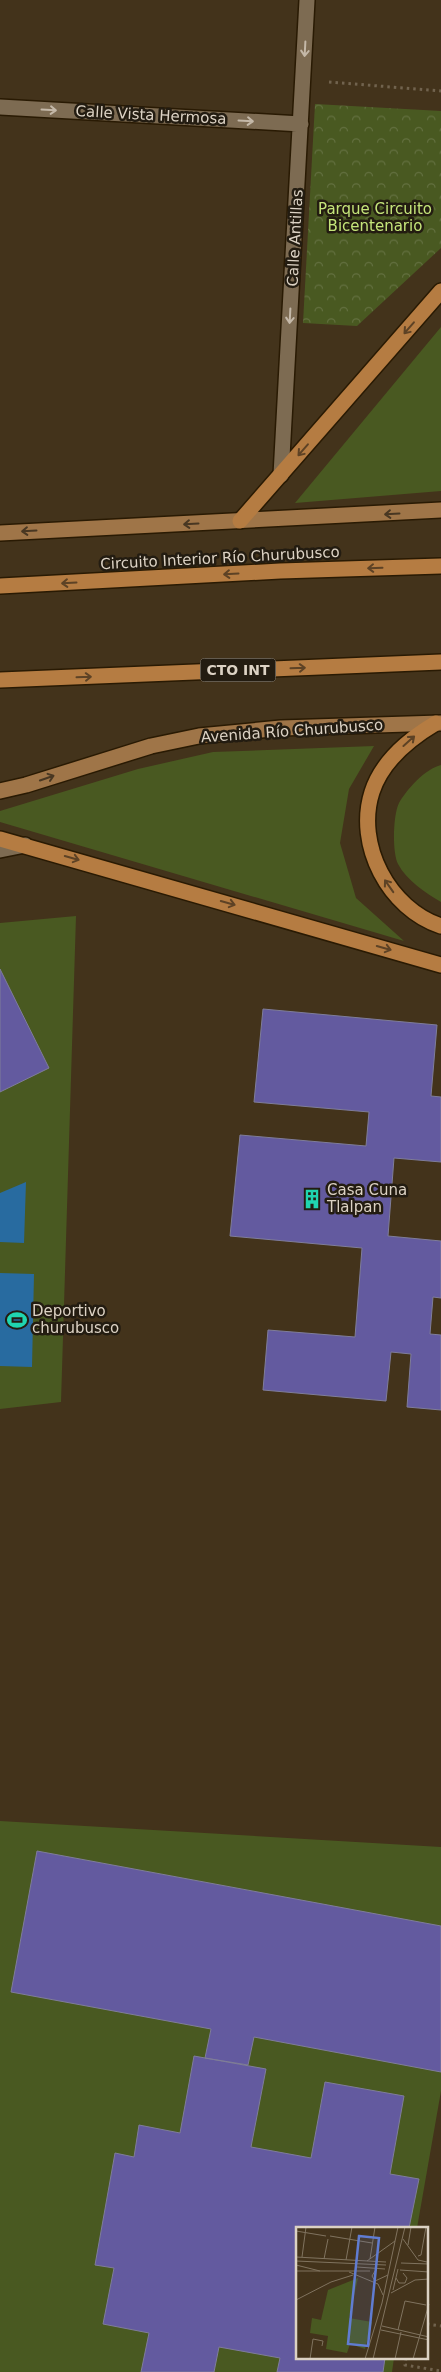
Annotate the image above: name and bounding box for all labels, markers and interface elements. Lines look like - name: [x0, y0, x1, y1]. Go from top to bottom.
- one-way arrow: [301, 40, 310, 56]
- street label: Calle Vista Hermosa: [75, 102, 227, 128]
- one-way arrow: [40, 105, 56, 114]
- one-way arrow: [238, 116, 254, 125]
- street label: Calle Antillas: [283, 189, 307, 287]
- park label: Parque Circuito Bicentenario: [318, 200, 432, 235]
- one-way arrow: [286, 308, 295, 324]
- one-way arrow: [403, 321, 415, 334]
- one-way arrow: [297, 444, 309, 457]
- one-way arrow: [385, 509, 401, 518]
- one-way arrow: [184, 519, 200, 528]
- one-way arrow: [21, 527, 37, 536]
- street label: Circuito Interior Río Churubusco: [100, 543, 340, 573]
- one-way arrow: [367, 564, 383, 573]
- one-way arrow: [223, 569, 240, 579]
- one-way arrow: [61, 578, 77, 587]
- road number: CTO INT: [200, 658, 276, 682]
- one-way arrow: [290, 663, 306, 673]
- one-way arrow: [75, 672, 91, 681]
- street label: Avenida Río Churubusco: [200, 716, 384, 746]
- one-way arrow: [402, 735, 415, 747]
- one-way arrow: [39, 773, 54, 782]
- one-way arrow: [63, 854, 79, 864]
- one-way arrow: [384, 879, 394, 893]
- one-way arrow: [219, 899, 235, 909]
- one-way arrow: [375, 944, 391, 954]
- place label: Casa Cuna Tlalpan: [326, 1181, 407, 1216]
- building icon: Casa Cuna Tlalpan: [301, 1188, 323, 1210]
- place label: Deportivo churubusco: [32, 1302, 119, 1337]
- sports icon: Deportivo churubusco: [6, 1309, 28, 1331]
- inset map: [296, 2227, 428, 2360]

